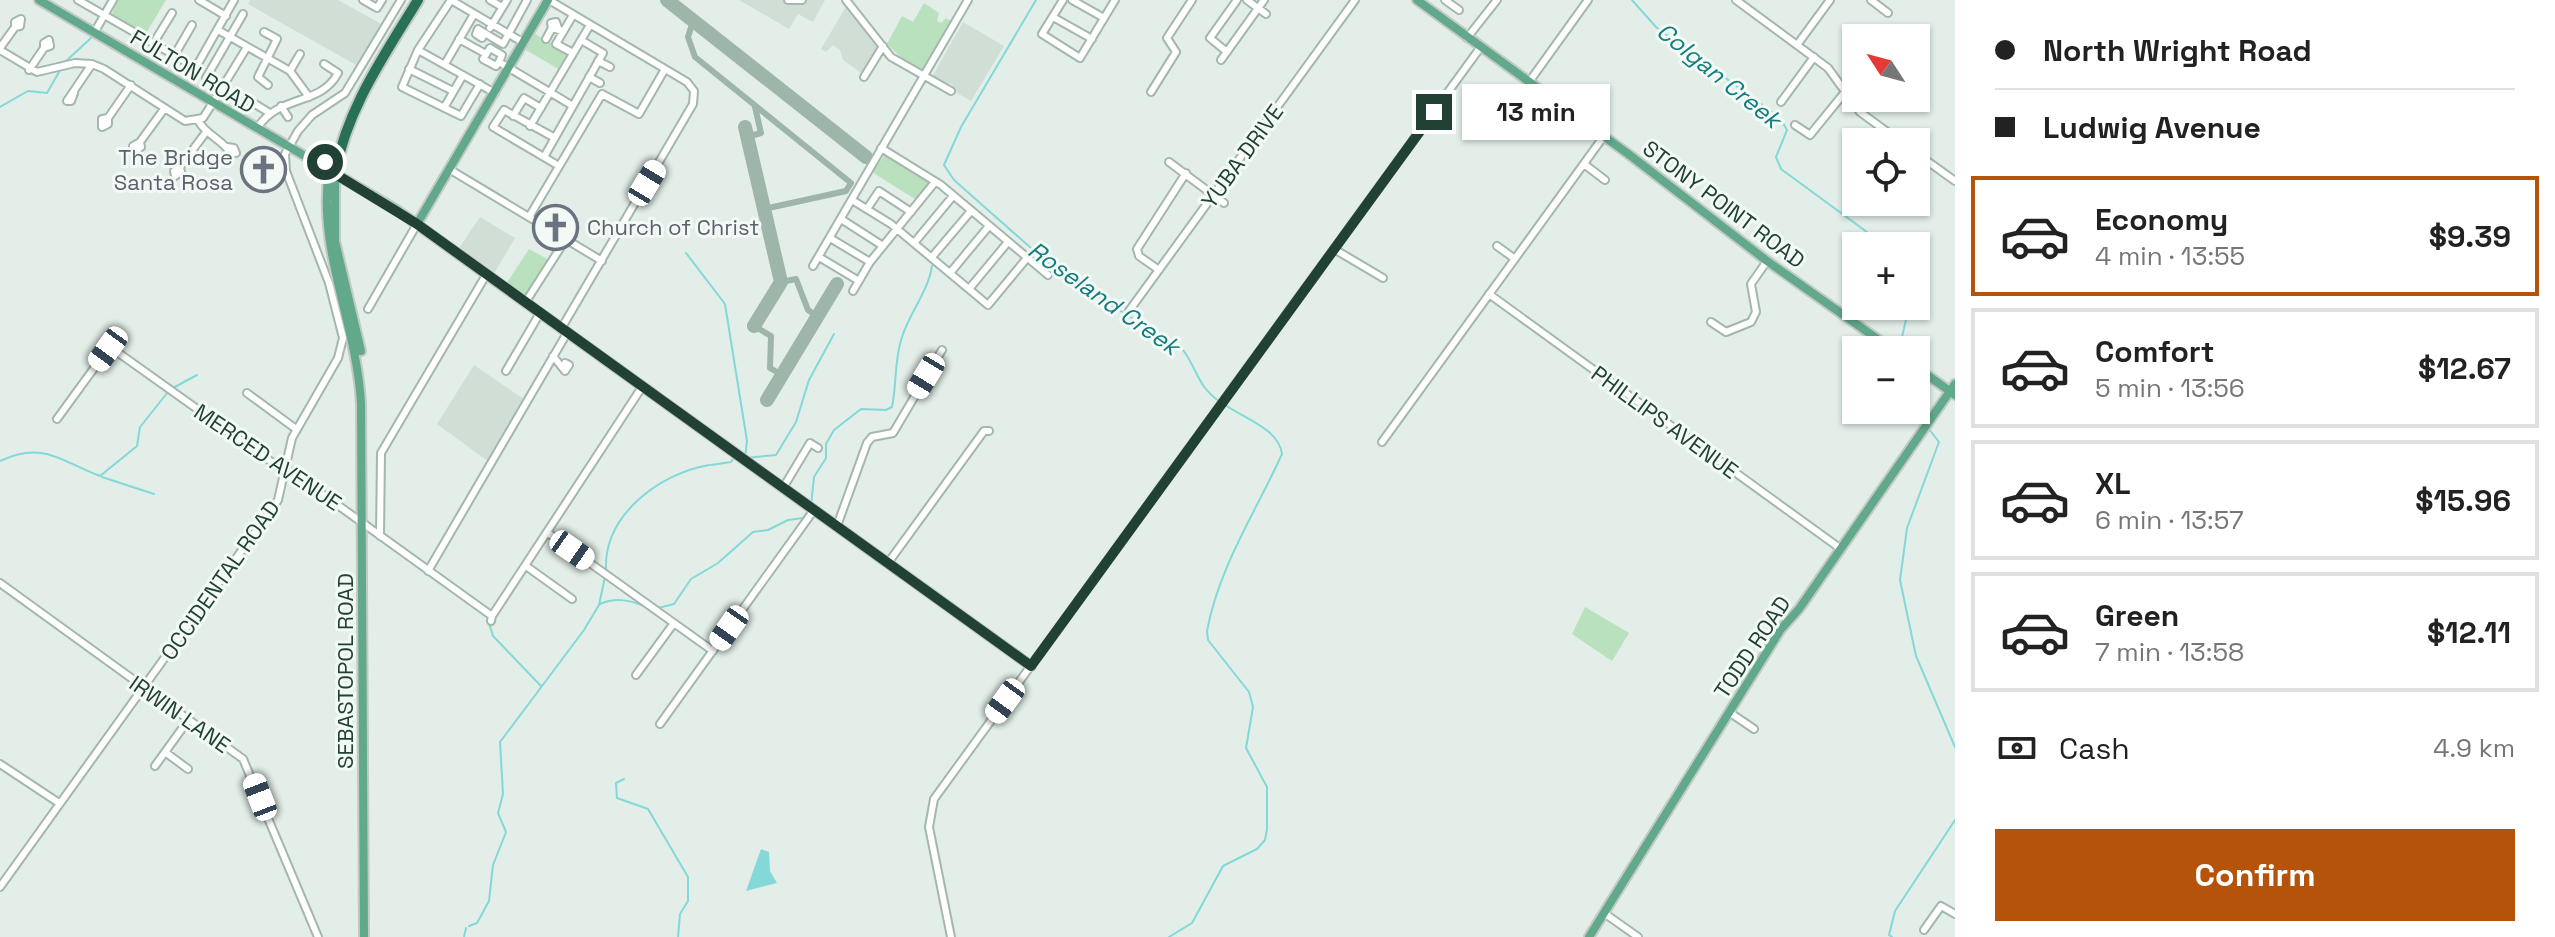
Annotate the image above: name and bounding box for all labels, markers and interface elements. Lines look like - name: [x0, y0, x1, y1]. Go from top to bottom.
- water label: Colgan Creek: [1650, 15, 1790, 137]
- street label: FULTON ROAD: [125, 23, 261, 119]
- north arrow: [1842, 24, 1930, 112]
- map controls: [1842, 24, 1930, 424]
- text: North Wright Road: [2043, 31, 2312, 70]
- callout: 13 min: [1462, 84, 1610, 140]
- route end: [1416, 94, 1452, 130]
- text: 13 min: [1496, 95, 1576, 129]
- street label: YUBA DRIVE: [1195, 99, 1289, 213]
- text: Ludwig Avenue: [2043, 108, 2261, 147]
- button: locate: [1842, 128, 1930, 216]
- street label: STONY POINT ROAD: [1637, 134, 1811, 274]
- place label: The Bridge Santa Rosa: [114, 143, 233, 196]
- route start: [307, 144, 343, 180]
- church icon: The Bridge Santa Rosa: [240, 146, 288, 194]
- car: [624, 156, 670, 210]
- icon: car: [1999, 200, 2071, 272]
- text: Economy: [2095, 200, 2228, 239]
- church icon: Church of Christ: [532, 203, 580, 251]
- place label: Church of Christ: [587, 213, 759, 241]
- text: $9.39: [2429, 217, 2511, 256]
- button: +: [1842, 232, 1930, 320]
- water label: Roseland Creek: [1022, 234, 1188, 364]
- text: 4 min · 13:55: [2095, 239, 2245, 273]
- car: [84, 323, 132, 375]
- icon: car: [1999, 332, 2071, 404]
- text: Comfort: [2095, 332, 2214, 371]
- button: −: [1842, 336, 1930, 424]
- car: [903, 349, 949, 403]
- text: $12.67: [2418, 349, 2511, 388]
- street label: PHILLIPS AVENUE: [1586, 359, 1744, 485]
- text: 5 min · 13:56: [2095, 371, 2245, 405]
- street label: MERCED AVENUE: [189, 397, 347, 517]
- icon: car: [1999, 464, 2071, 536]
- text: XL: [2095, 464, 2131, 503]
- text: $15.96: [2415, 481, 2511, 520]
- street label: OCCIDENTAL ROAD: [154, 495, 286, 665]
- text: 6 min · 13:57: [2095, 503, 2244, 537]
- car: [545, 526, 599, 574]
- street label: SEBASTOPOL ROAD: [331, 573, 359, 769]
- street label: TODD ROAD: [1708, 590, 1796, 704]
- icon: car: [1999, 596, 2071, 668]
- text: Green: [2095, 596, 2179, 635]
- car: [705, 601, 753, 655]
- text: $12.11: [2427, 613, 2511, 652]
- text: 7 min · 13:58: [2095, 635, 2244, 669]
- street label: IRWIN LANE: [124, 669, 236, 759]
- car: [981, 675, 1029, 727]
- icon: cash: [1995, 726, 2039, 770]
- text: Cash: [2059, 729, 2130, 768]
- text: 4.9 km: [2433, 731, 2515, 765]
- car: [240, 770, 280, 824]
- button: Confirm: [1995, 829, 2515, 921]

